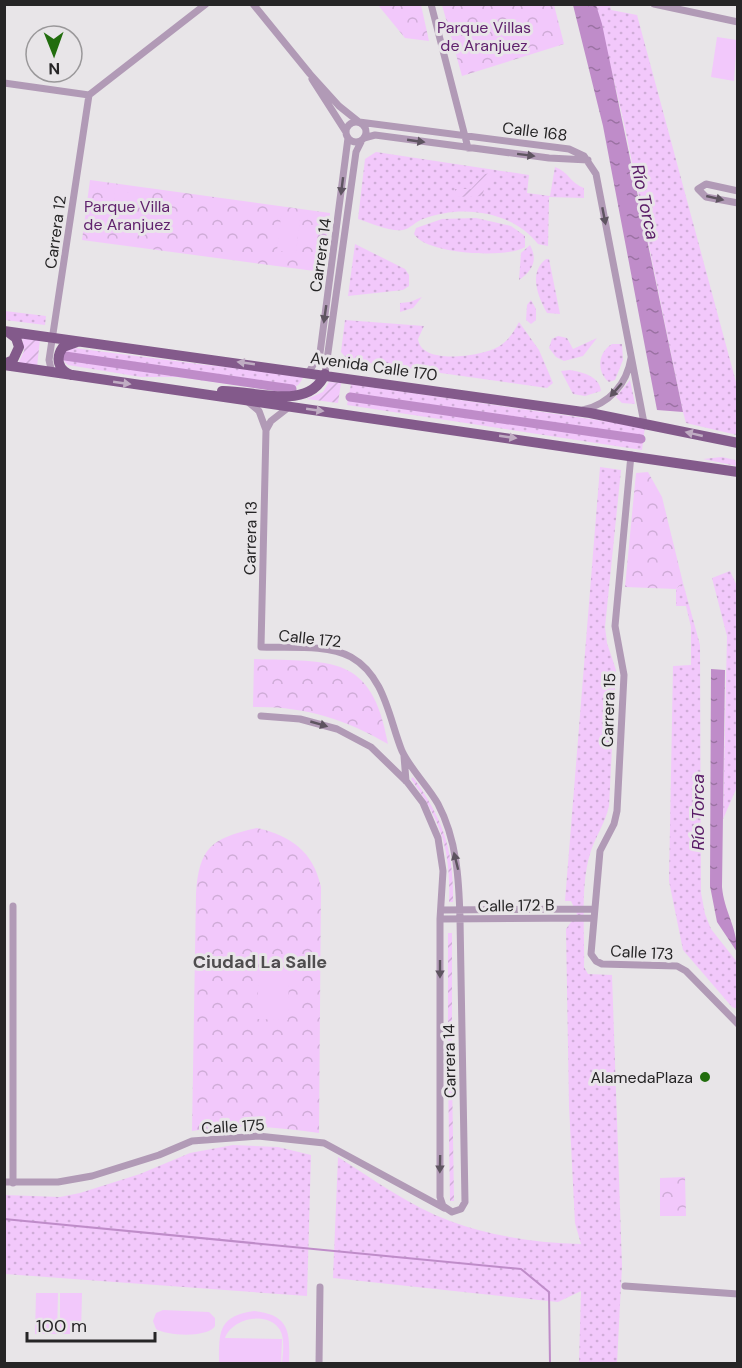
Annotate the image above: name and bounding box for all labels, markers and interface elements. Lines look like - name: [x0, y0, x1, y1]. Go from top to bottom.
- park label: Parque Villas de Aranjuez: [437, 17, 531, 56]
- north arrow: [24, 24, 84, 84]
- text: N: [48, 58, 60, 79]
- street label: Calle 168: [501, 117, 569, 146]
- one-way arrow: [407, 136, 426, 145]
- one-way arrow: [517, 150, 536, 159]
- water label: Río Torca: [625, 162, 665, 242]
- one-way arrow: [338, 177, 347, 196]
- street label: Carrera 12: [40, 194, 71, 270]
- one-way arrow: [705, 194, 724, 204]
- park label: Parque Villa de Aranjuez: [83, 196, 171, 235]
- one-way arrow: [600, 207, 609, 226]
- street label: Carrera 14: [305, 216, 336, 293]
- one-way arrow: [321, 304, 330, 323]
- street label: Avenida Calle 170: [309, 347, 439, 386]
- one-way arrow: [237, 359, 256, 368]
- one-way arrow: [113, 378, 132, 387]
- one-way arrow: [610, 382, 623, 397]
- one-way arrow: [305, 405, 324, 414]
- one-way arrow: [685, 428, 704, 438]
- one-way arrow: [498, 433, 517, 442]
- street label: Carrera 13: [239, 501, 262, 575]
- street label: Calle 172: [278, 625, 342, 652]
- street label: Carrera 15: [597, 672, 620, 748]
- one-way arrow: [310, 720, 328, 729]
- water label: Río Torca: [686, 774, 710, 850]
- one-way arrow: [451, 852, 461, 871]
- street label: Calle 172 B: [477, 894, 555, 917]
- street label: Calle 173: [610, 940, 674, 965]
- district label: Ciudad La Salle: [193, 950, 327, 974]
- one-way arrow: [435, 959, 445, 978]
- street label: Carrera 14: [438, 1023, 461, 1098]
- place label: AlamedaPlaza: [590, 1067, 693, 1088]
- marker: AlamedaPlaza: [698, 1070, 712, 1084]
- street label: Calle 175: [201, 1114, 265, 1139]
- one-way arrow: [435, 1154, 445, 1173]
- scale bar: [27, 1305, 154, 1343]
- text: 100 m: [36, 1314, 87, 1338]

